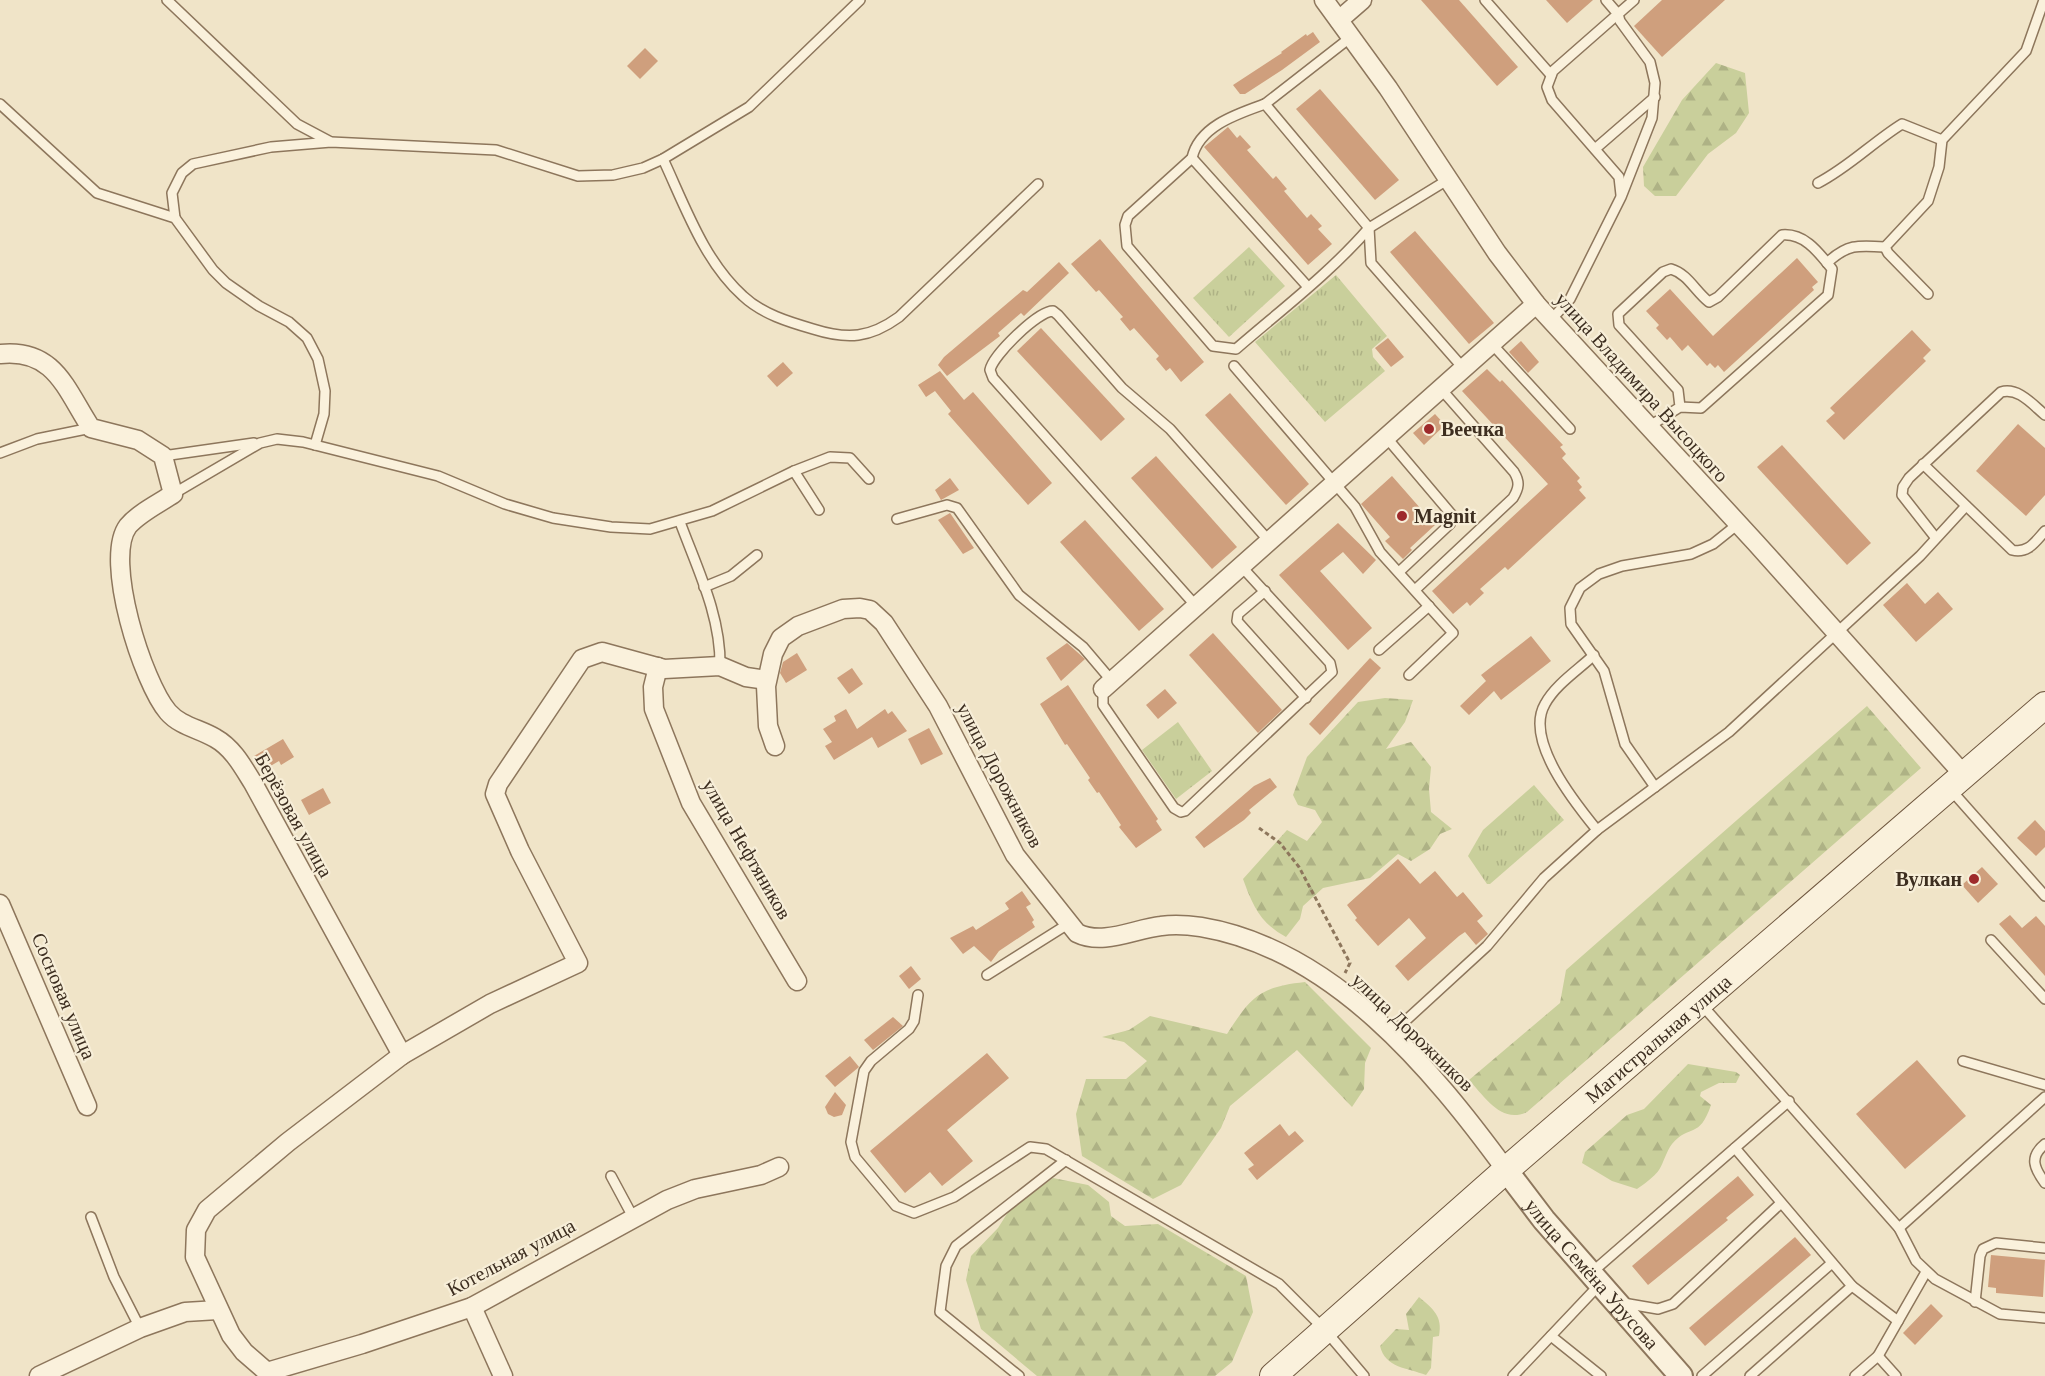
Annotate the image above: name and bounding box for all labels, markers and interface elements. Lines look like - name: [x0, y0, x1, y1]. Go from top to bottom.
- street label: улица Владимира Высоцкого: [1550, 288, 1733, 487]
- place label: Веечка: [1441, 418, 1504, 440]
- marker: Веечка: [1422, 422, 1436, 436]
- place label: Magnit: [1414, 505, 1477, 528]
- marker: Magnit: [1395, 509, 1409, 523]
- street label: улица Дорожников: [952, 699, 1047, 852]
- street label: Берёзовая улица: [250, 749, 337, 882]
- street label: улица Нефтяников: [697, 775, 796, 923]
- place label: Вулкан: [1895, 868, 1962, 891]
- marker: Вулкан: [1967, 872, 1981, 886]
- street label: Сосновая улица: [27, 930, 101, 1063]
- street label: улица Дорожников: [1347, 968, 1479, 1097]
- street label: Магистральная улица: [1581, 970, 1735, 1107]
- street label: улица Семёна Урусова: [1520, 1194, 1663, 1354]
- street label: Котельная улица: [443, 1214, 579, 1301]

